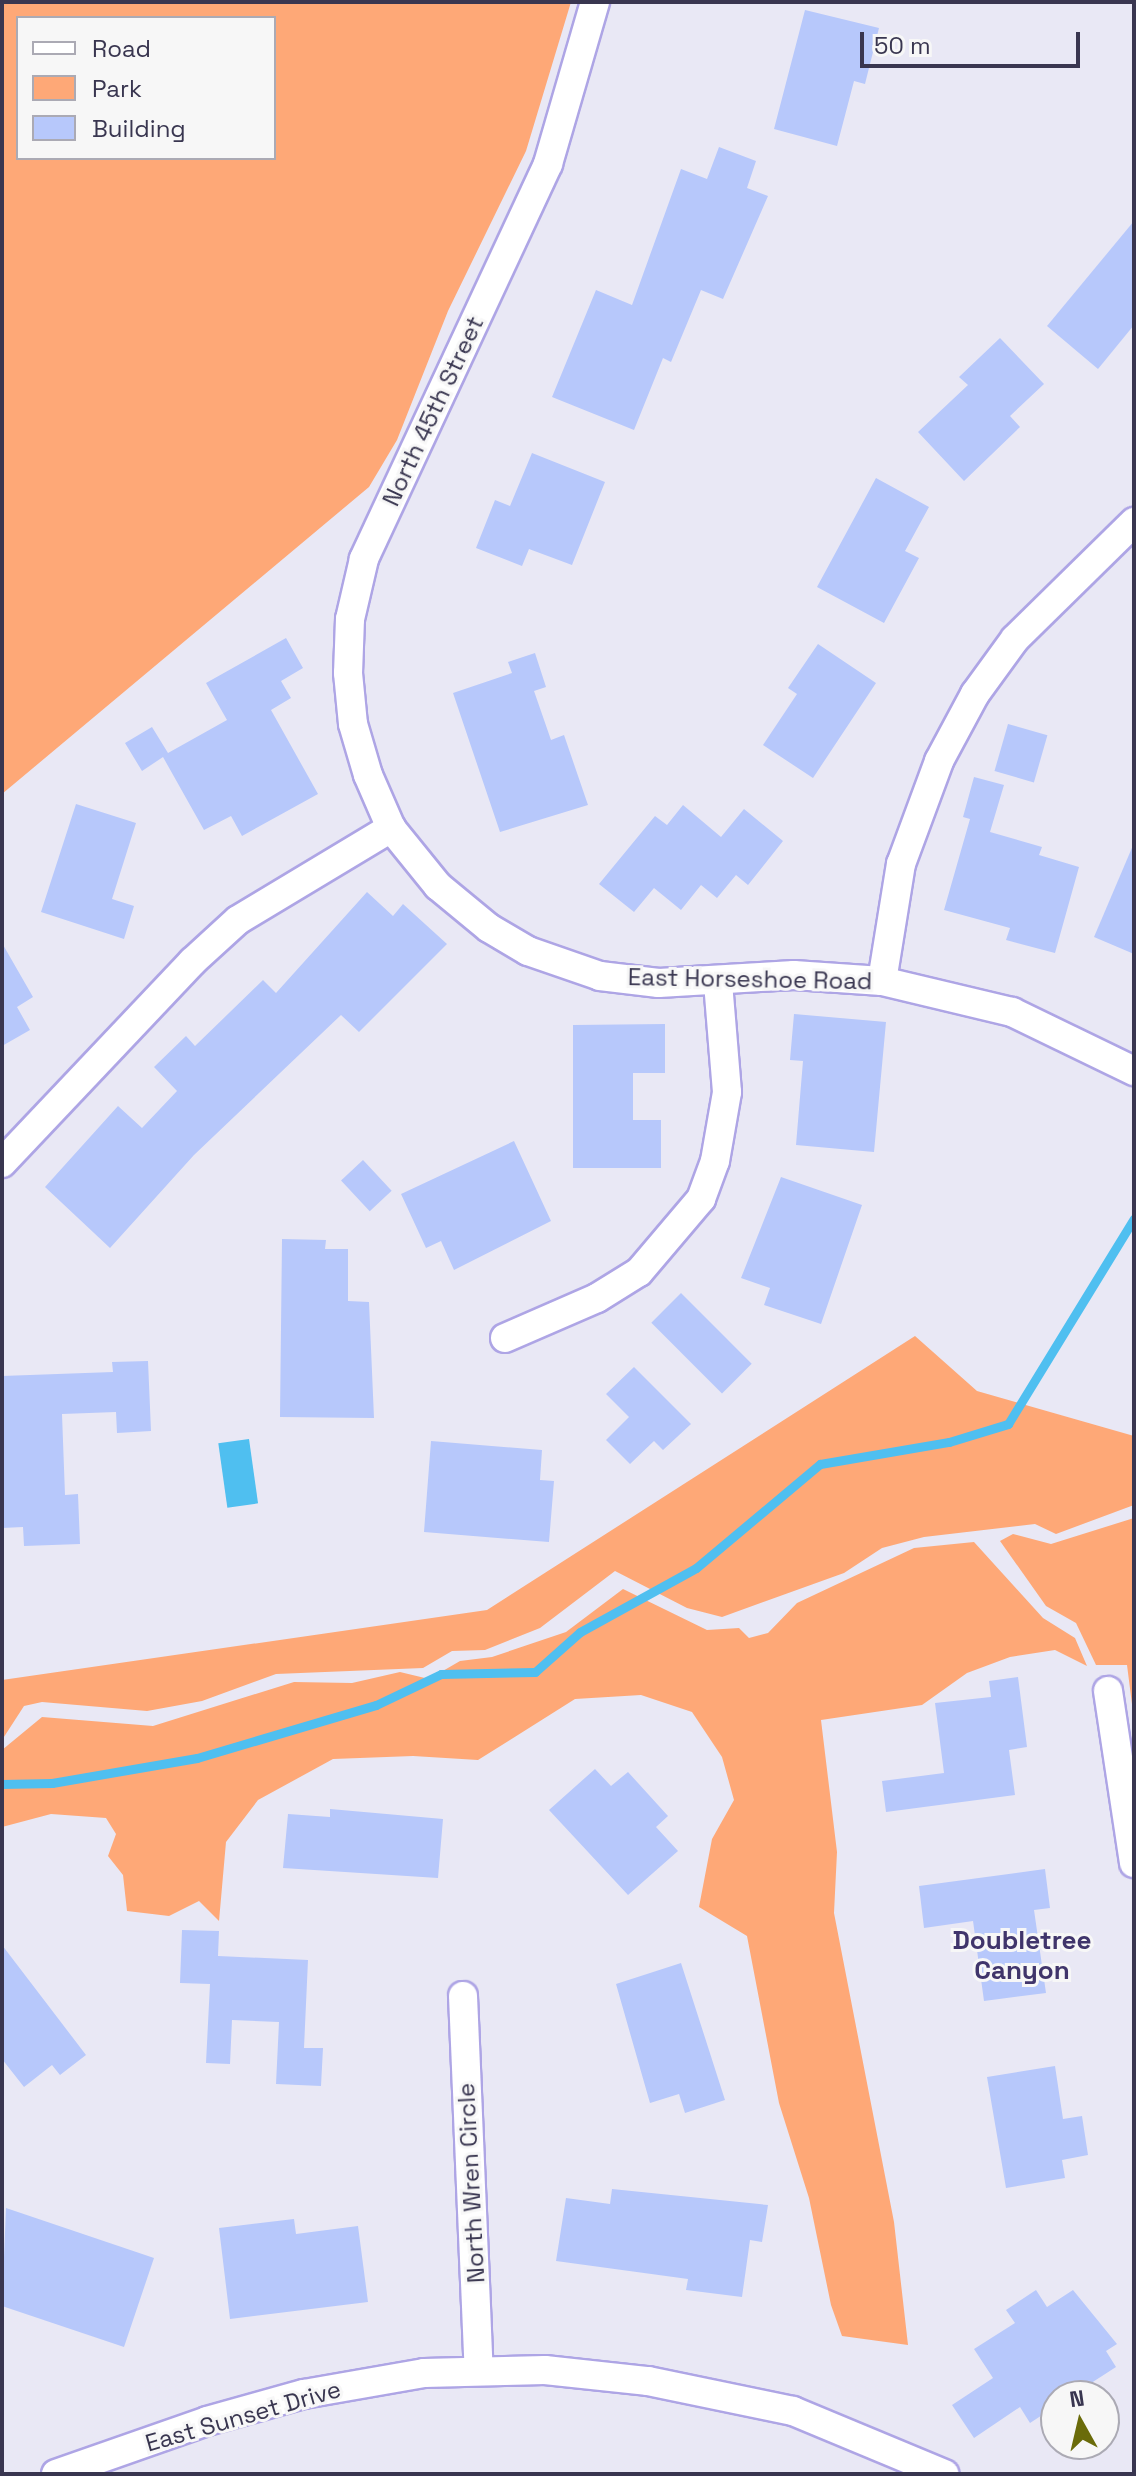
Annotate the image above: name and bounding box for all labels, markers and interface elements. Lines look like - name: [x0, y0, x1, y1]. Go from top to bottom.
- legend: [16, 16, 276, 160]
- scale bar: [864, 16, 1084, 66]
- text: 50 m: [874, 30, 931, 61]
- text: Road: [92, 33, 151, 64]
- text: Park: [92, 73, 142, 104]
- text: Building: [92, 113, 186, 144]
- street label: North 45th Street: [376, 311, 490, 511]
- street label: East Horseshoe Road: [628, 962, 872, 996]
- district label: Doubletree Canyon: [952, 1925, 1092, 1986]
- street label: North Wren Circle: [451, 2082, 491, 2284]
- street label: East Sunset Drive: [142, 2374, 344, 2458]
- north arrow: [1040, 2380, 1120, 2460]
- text: N: [1068, 2383, 1086, 2413]

